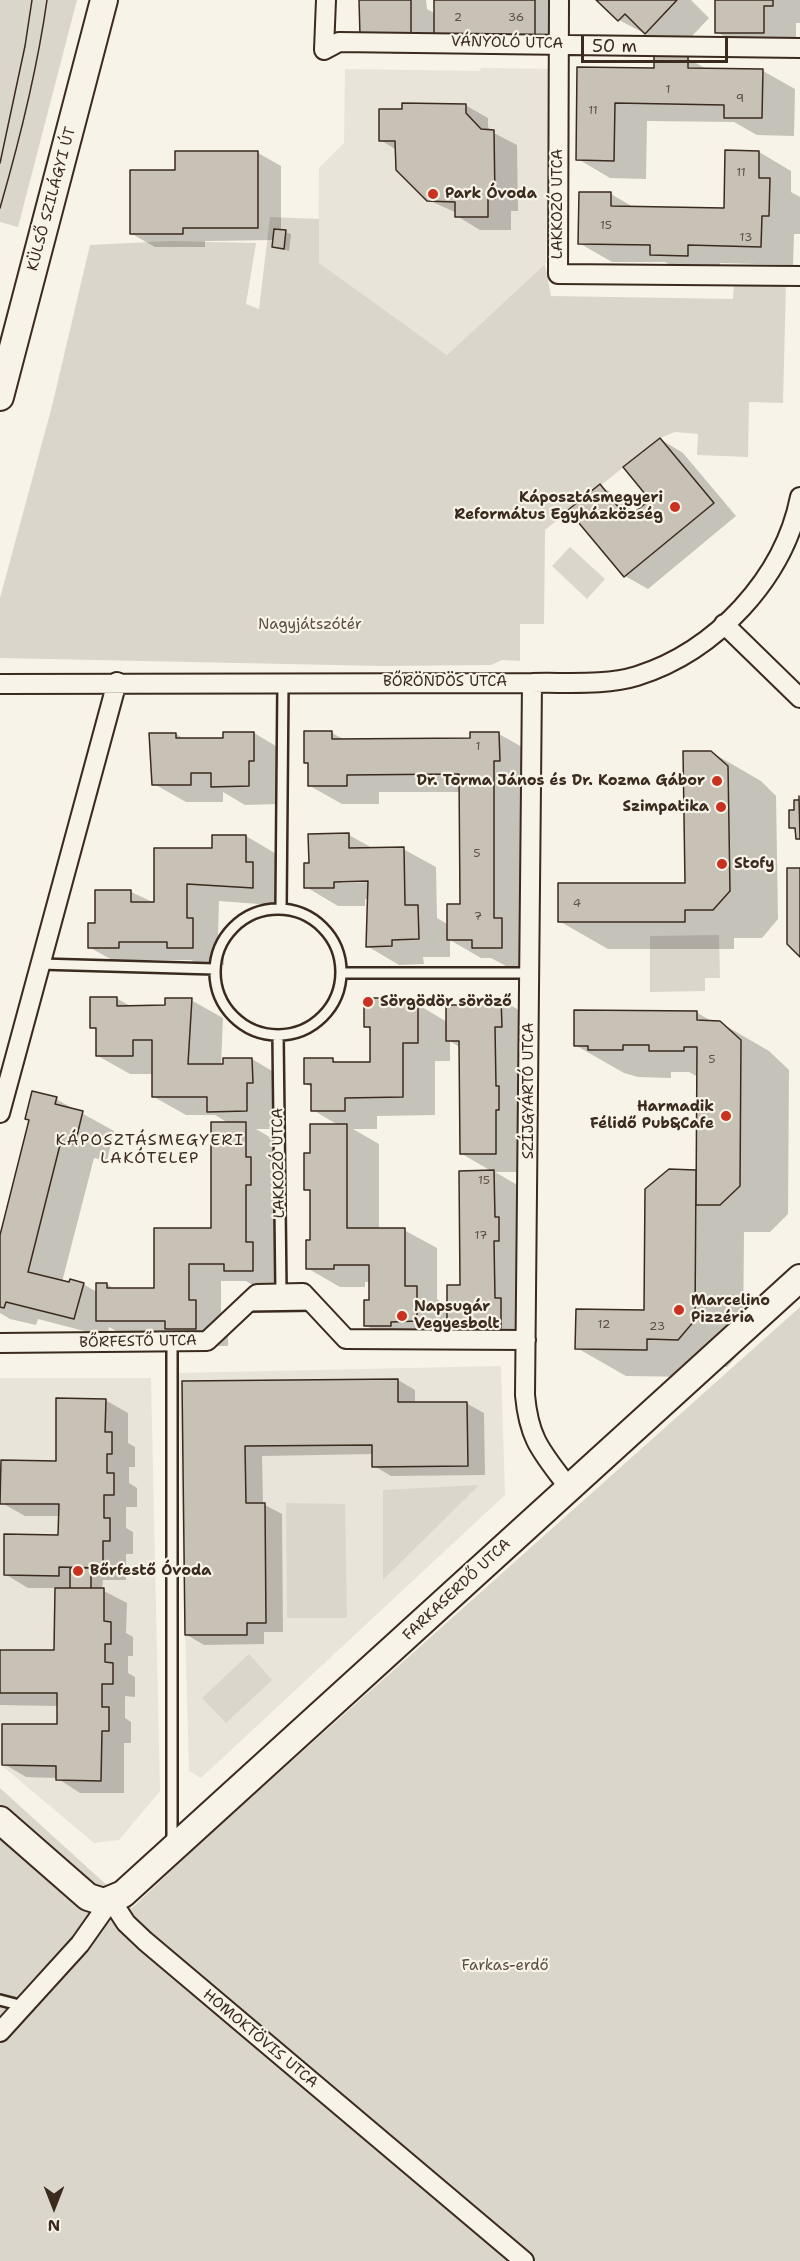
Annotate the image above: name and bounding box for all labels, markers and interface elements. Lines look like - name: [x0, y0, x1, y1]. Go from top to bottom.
- house number: 2: [454, 11, 462, 25]
- house number: 36: [508, 11, 524, 25]
- scale bar: [584, 24, 731, 62]
- street label: VÁNYOLÓ UTCA: [451, 33, 563, 53]
- text: 50 m: [592, 34, 637, 58]
- house number: 1: [665, 83, 671, 97]
- house number: 9: [736, 92, 744, 106]
- house number: 11: [588, 104, 598, 118]
- street label: KÜLSŐ SZILÁGYI ÚT: [24, 125, 80, 273]
- street label: LAKKOZÓ UTCA: [549, 149, 567, 259]
- house number: 11: [736, 166, 746, 180]
- place label: Park Óvoda: [445, 185, 537, 203]
- marker: Park Óvoda: [426, 187, 440, 201]
- house number: 15: [600, 219, 612, 233]
- house number: 13: [740, 231, 752, 245]
- place label: Káposztásmegyeri Református Egyházközség: [454, 489, 663, 524]
- marker: Káposztásmegyeri Református Egyházközség: [668, 500, 682, 514]
- park label: Nagyjátszótér: [258, 616, 362, 634]
- street label: BŐRÖNDÖS UTCA: [383, 673, 507, 691]
- house number: 1: [475, 740, 481, 754]
- place label: Dr. Torma János és Dr. Kozma Gábor: [417, 772, 705, 790]
- marker: Dr. Torma János és Dr. Kozma Gábor: [710, 774, 724, 788]
- place label: Szimpatika: [623, 798, 709, 816]
- marker: Szimpatika: [714, 800, 728, 814]
- house number: 5: [473, 847, 481, 861]
- place label: Stofy: [734, 855, 775, 873]
- marker: Stofy: [715, 857, 729, 871]
- house number: 4: [573, 897, 581, 911]
- house number: 7: [474, 910, 482, 924]
- place label: Sörgödör söröző: [380, 993, 512, 1011]
- marker: Sörgödör söröző: [361, 995, 375, 1009]
- street label: SZÍJGYÁRTÓ UTCA: [520, 1023, 538, 1159]
- house number: 5: [708, 1053, 716, 1067]
- place label: Harmadik Félidő Pub&Cafe: [590, 1098, 714, 1133]
- street label: LAKKOZÓ UTCA: [269, 1108, 289, 1218]
- marker: Harmadik Félidő Pub&Cafe: [719, 1109, 733, 1123]
- district label: KÁPOSZTÁSMEGYERI LAKÓTELEP: [55, 1131, 245, 1169]
- house number: 15: [478, 1174, 490, 1188]
- house number: 17: [475, 1229, 487, 1243]
- place label: Marcelino Pizzéria: [691, 1292, 770, 1327]
- place label: Napsugár Vegyesbolt: [414, 1298, 500, 1333]
- marker: Marcelino Pizzéria: [672, 1303, 686, 1317]
- marker: Napsugár Vegyesbolt: [395, 1309, 409, 1323]
- house number: 12: [598, 1318, 610, 1332]
- house number: 23: [649, 1320, 665, 1334]
- street label: BŐRFESTŐ UTCA: [79, 1332, 197, 1352]
- street label: FARKASERDŐ UTCA: [399, 1535, 515, 1645]
- place label: Bőrfestő Óvoda: [90, 1562, 212, 1580]
- marker: Bőrfestő Óvoda: [71, 1564, 85, 1578]
- park label: Farkas-erdő: [461, 1957, 549, 1975]
- street label: HOMOKTÖVIS UTCA: [199, 1986, 321, 2092]
- north arrow: [24, 2177, 84, 2237]
- text: N: [48, 2215, 60, 2236]

